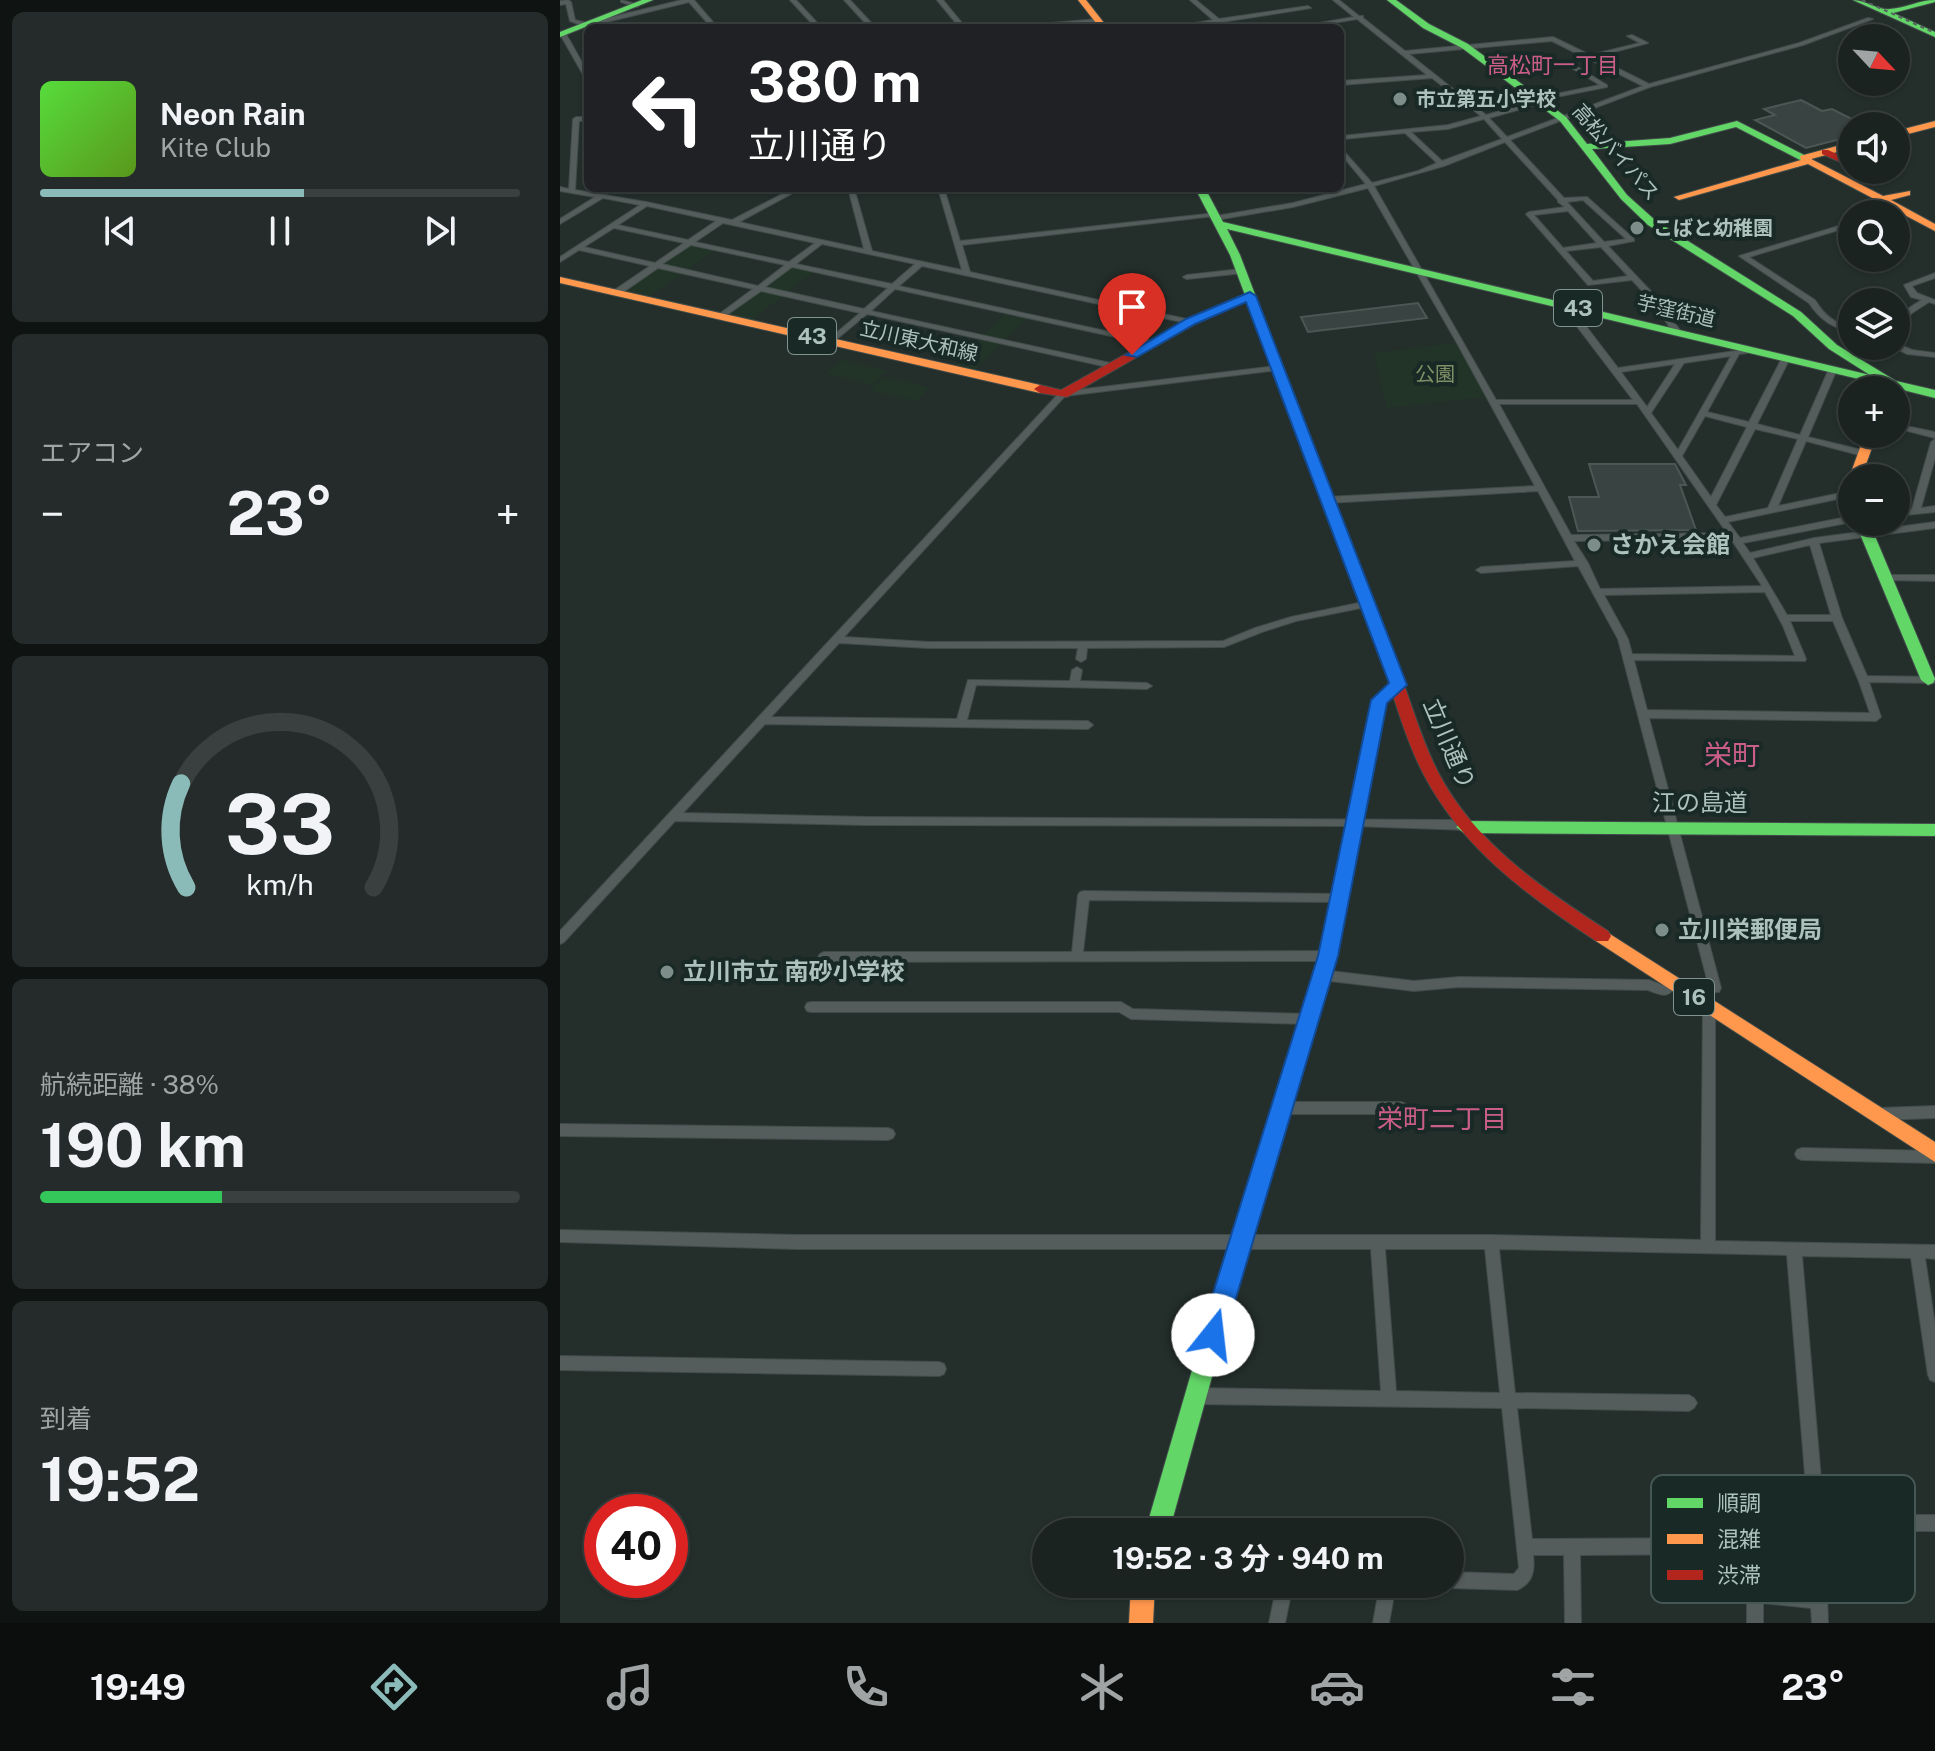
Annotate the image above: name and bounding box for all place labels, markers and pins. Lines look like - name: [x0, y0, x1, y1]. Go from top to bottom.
- place label: 市立第五小学校: [1416, 87, 1556, 111]
- marker: 市立第五小学校: [1391, 90, 1409, 108]
- place label: こばと幼稚園: [1653, 216, 1773, 240]
- marker: こばと幼稚園: [1628, 219, 1646, 237]
- pin: [1098, 273, 1166, 355]
- place label: さかえ会館: [1610, 530, 1730, 558]
- marker: さかえ会館: [1585, 536, 1603, 554]
- place label: 立川栄郵便局: [1678, 915, 1822, 943]
- marker: 立川栄郵便局: [1653, 921, 1671, 939]
- place label: 立川市立 南砂小学校: [683, 957, 904, 985]
- marker: 立川市立 南砂小学校: [658, 963, 676, 981]

